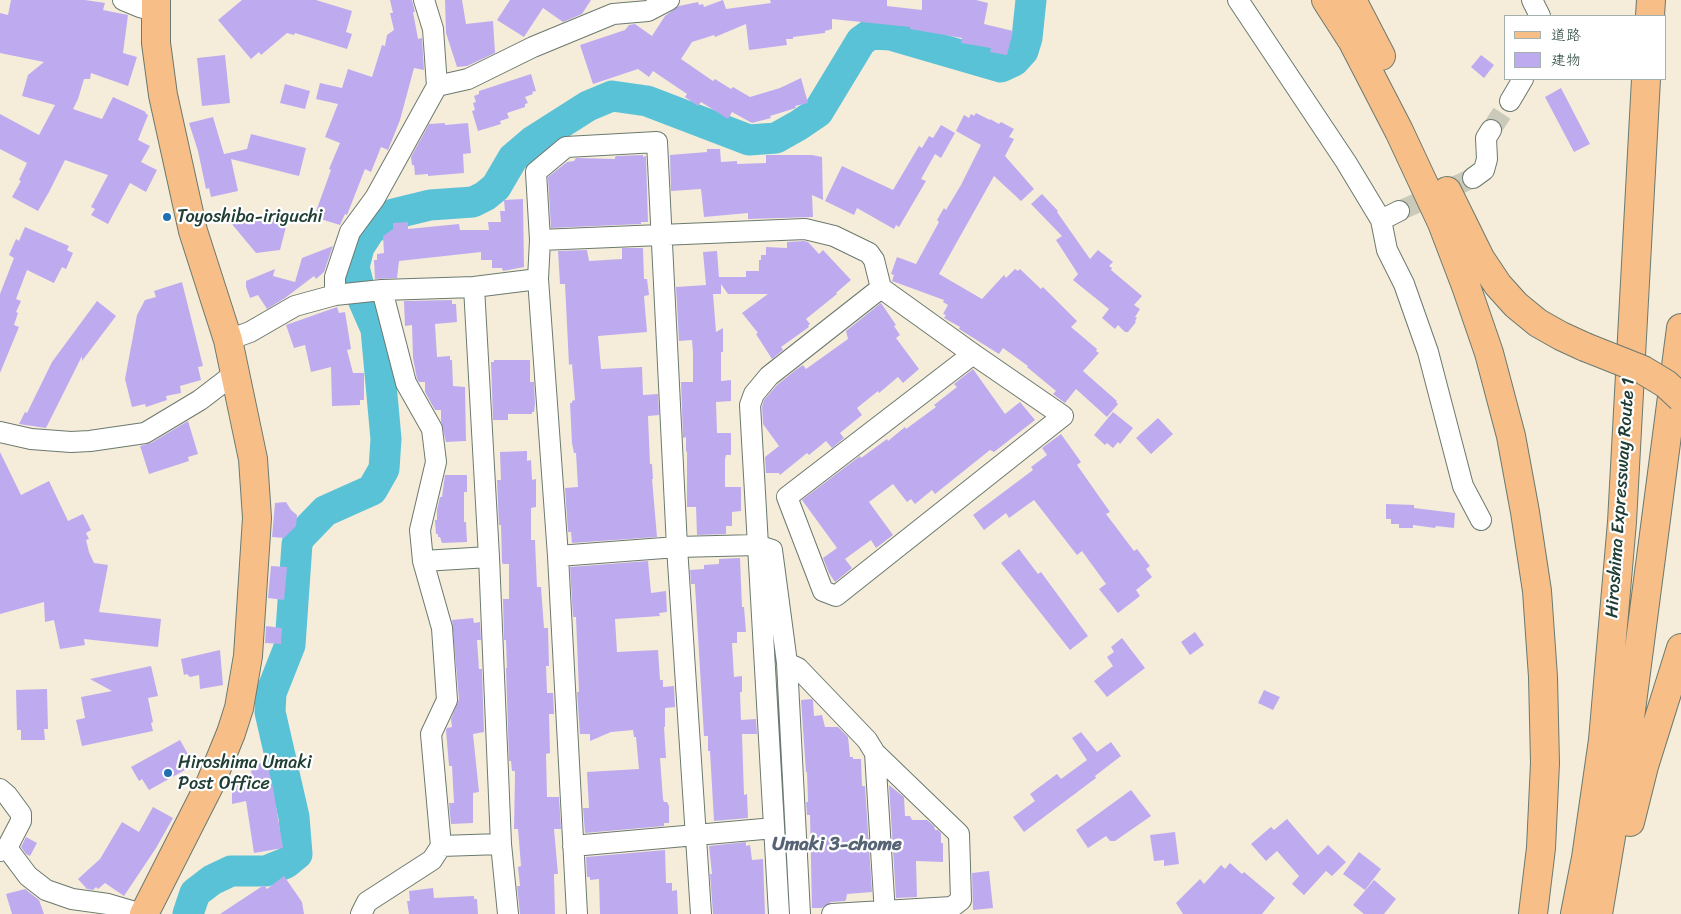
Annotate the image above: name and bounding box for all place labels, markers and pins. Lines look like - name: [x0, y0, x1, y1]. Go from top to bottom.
- place label: Toyoshiba-iriguchi: [177, 206, 322, 228]
- marker: Toyoshiba-iriguchi: [161, 211, 173, 223]
- place label: Hiroshima Umaki Post Office: [178, 752, 312, 794]
- marker: Hiroshima Umaki Post Office: [162, 767, 174, 779]

